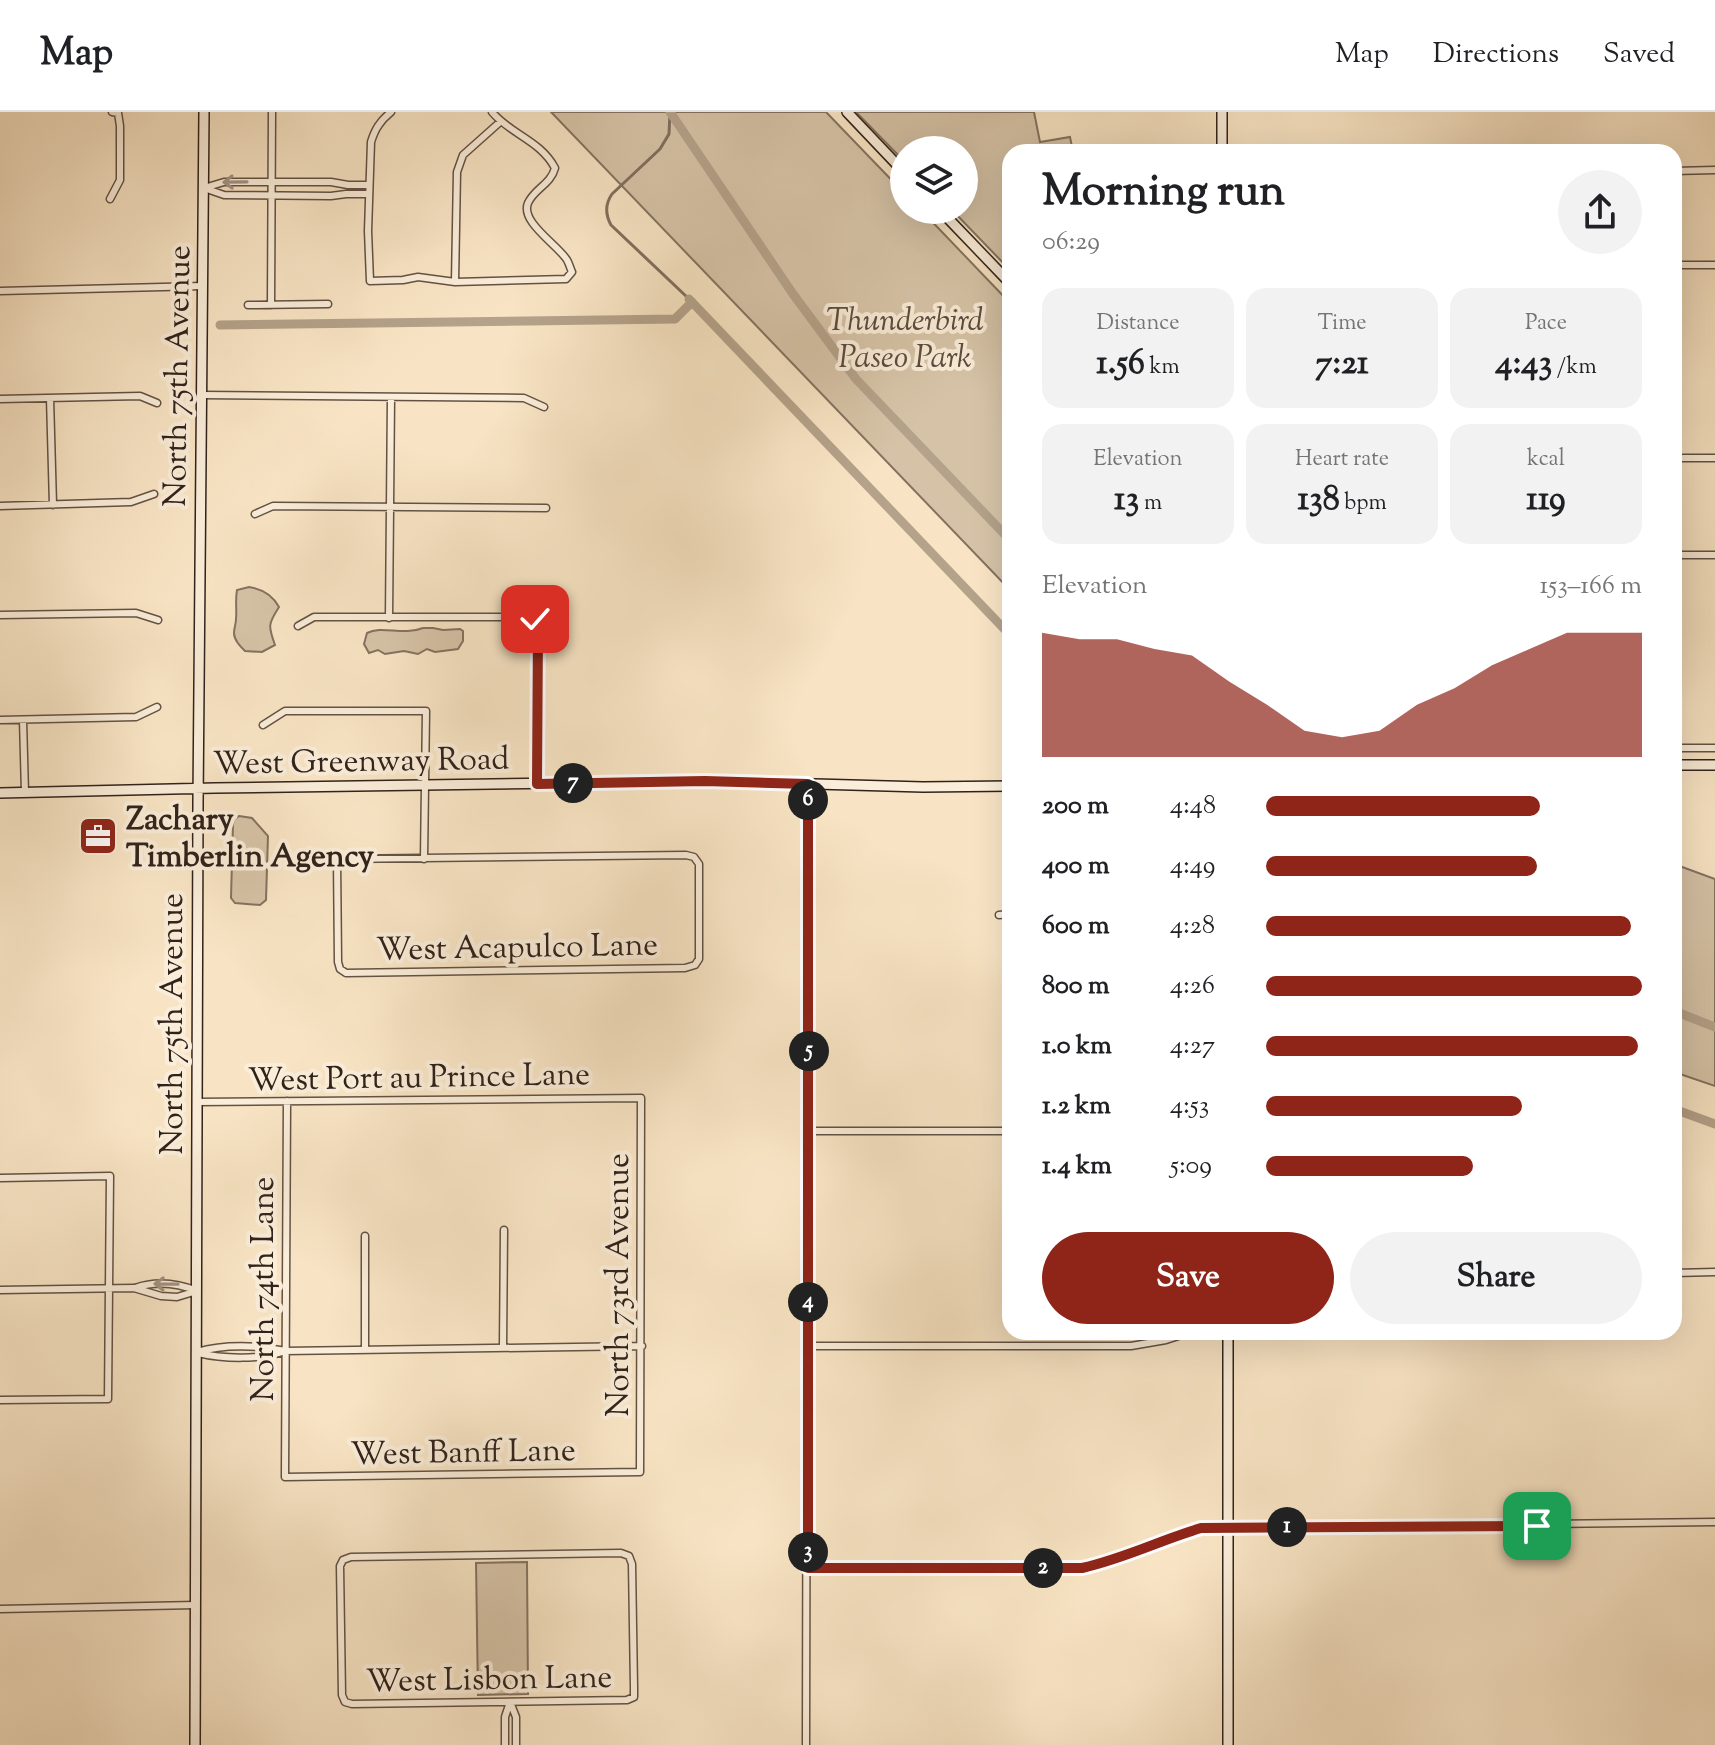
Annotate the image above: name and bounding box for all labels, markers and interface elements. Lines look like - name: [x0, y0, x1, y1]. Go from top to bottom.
- text: Map: [40, 28, 113, 82]
- text: Map: [1335, 35, 1389, 75]
- text: Directions: [1433, 35, 1559, 75]
- text: Saved: [1603, 35, 1675, 75]
- map controls: [890, 136, 978, 224]
- button: layers: [890, 136, 978, 224]
- text: Morning run: [1042, 162, 1285, 225]
- button: share: [1558, 170, 1642, 254]
- one-way arrow: [222, 174, 249, 190]
- text: 06:29: [1042, 224, 1100, 261]
- street label: North 75th Avenue: [154, 245, 204, 507]
- park label: Thunderbird Paseo Park: [826, 299, 984, 382]
- text: Distance: [1097, 308, 1179, 340]
- text: Time: [1318, 308, 1366, 340]
- text: Pace: [1525, 308, 1567, 340]
- text: 1.56: [1096, 340, 1145, 389]
- text: 7:21: [1315, 340, 1369, 389]
- text: 4:43: [1495, 340, 1552, 389]
- text: km: [1145, 352, 1180, 384]
- text: /km: [1552, 352, 1597, 384]
- text: Elevation: [1093, 444, 1183, 476]
- text: Heart rate: [1295, 444, 1389, 476]
- text: kcal: [1527, 444, 1565, 476]
- text: 13: [1114, 476, 1139, 525]
- text: 138: [1297, 476, 1340, 525]
- text: 119: [1526, 476, 1566, 525]
- text: m: [1139, 488, 1162, 520]
- text: bpm: [1340, 488, 1387, 520]
- text: Elevation: [1042, 568, 1147, 605]
- text: 153–166 m: [1540, 568, 1642, 605]
- pin: [501, 585, 569, 653]
- icon: check: [513, 597, 557, 641]
- street label: West Greenway Road: [212, 737, 510, 789]
- pin: 7: [553, 763, 593, 803]
- text: 7: [567, 767, 579, 799]
- pin: 6: [788, 780, 828, 820]
- text: 6: [803, 784, 813, 816]
- text: 200 m: [1042, 788, 1109, 825]
- text: 4:48: [1170, 788, 1216, 825]
- place label: Zachary Timberlin Agency: [126, 798, 374, 881]
- office icon: Zachary Timberlin Agency: [77, 815, 119, 857]
- text: 400 m: [1042, 848, 1109, 885]
- text: 4:49: [1170, 848, 1215, 885]
- street label: North 75th Avenue: [151, 893, 197, 1155]
- text: 600 m: [1042, 908, 1109, 945]
- text: 4:28: [1170, 908, 1215, 945]
- street label: West Acapulco Lane: [376, 924, 658, 974]
- text: 800 m: [1042, 968, 1110, 1005]
- text: 4:26: [1170, 968, 1215, 1005]
- text: 1.0 km: [1042, 1028, 1112, 1065]
- text: 4:27: [1170, 1028, 1215, 1065]
- pin: 5: [789, 1031, 829, 1071]
- text: 5: [805, 1035, 813, 1067]
- street label: West Port au Prince Lane: [248, 1053, 591, 1105]
- text: 1.2 km: [1042, 1088, 1111, 1125]
- text: 4:53: [1170, 1088, 1209, 1125]
- text: 1.4 km: [1042, 1148, 1112, 1185]
- text: 5:09: [1170, 1148, 1212, 1185]
- street label: North 73rd Avenue: [597, 1153, 643, 1417]
- street label: North 74th Lane: [242, 1177, 288, 1401]
- button: Save: [1042, 1232, 1334, 1324]
- button: Share: [1350, 1232, 1642, 1324]
- one-way arrow: [153, 1276, 180, 1292]
- pin: 4: [788, 1282, 828, 1322]
- text: 4: [802, 1286, 814, 1318]
- street label: West Banff Lane: [350, 1429, 576, 1479]
- pin: [1503, 1492, 1571, 1560]
- icon: arrive: [1515, 1504, 1559, 1548]
- pin: 1: [1267, 1507, 1307, 1547]
- text: 1: [1283, 1511, 1291, 1543]
- pin: 3: [788, 1532, 828, 1572]
- text: 3: [804, 1536, 812, 1568]
- pin: 2: [1023, 1548, 1063, 1588]
- text: 2: [1038, 1552, 1048, 1584]
- street label: West Lisbon Lane: [365, 1656, 613, 1706]

